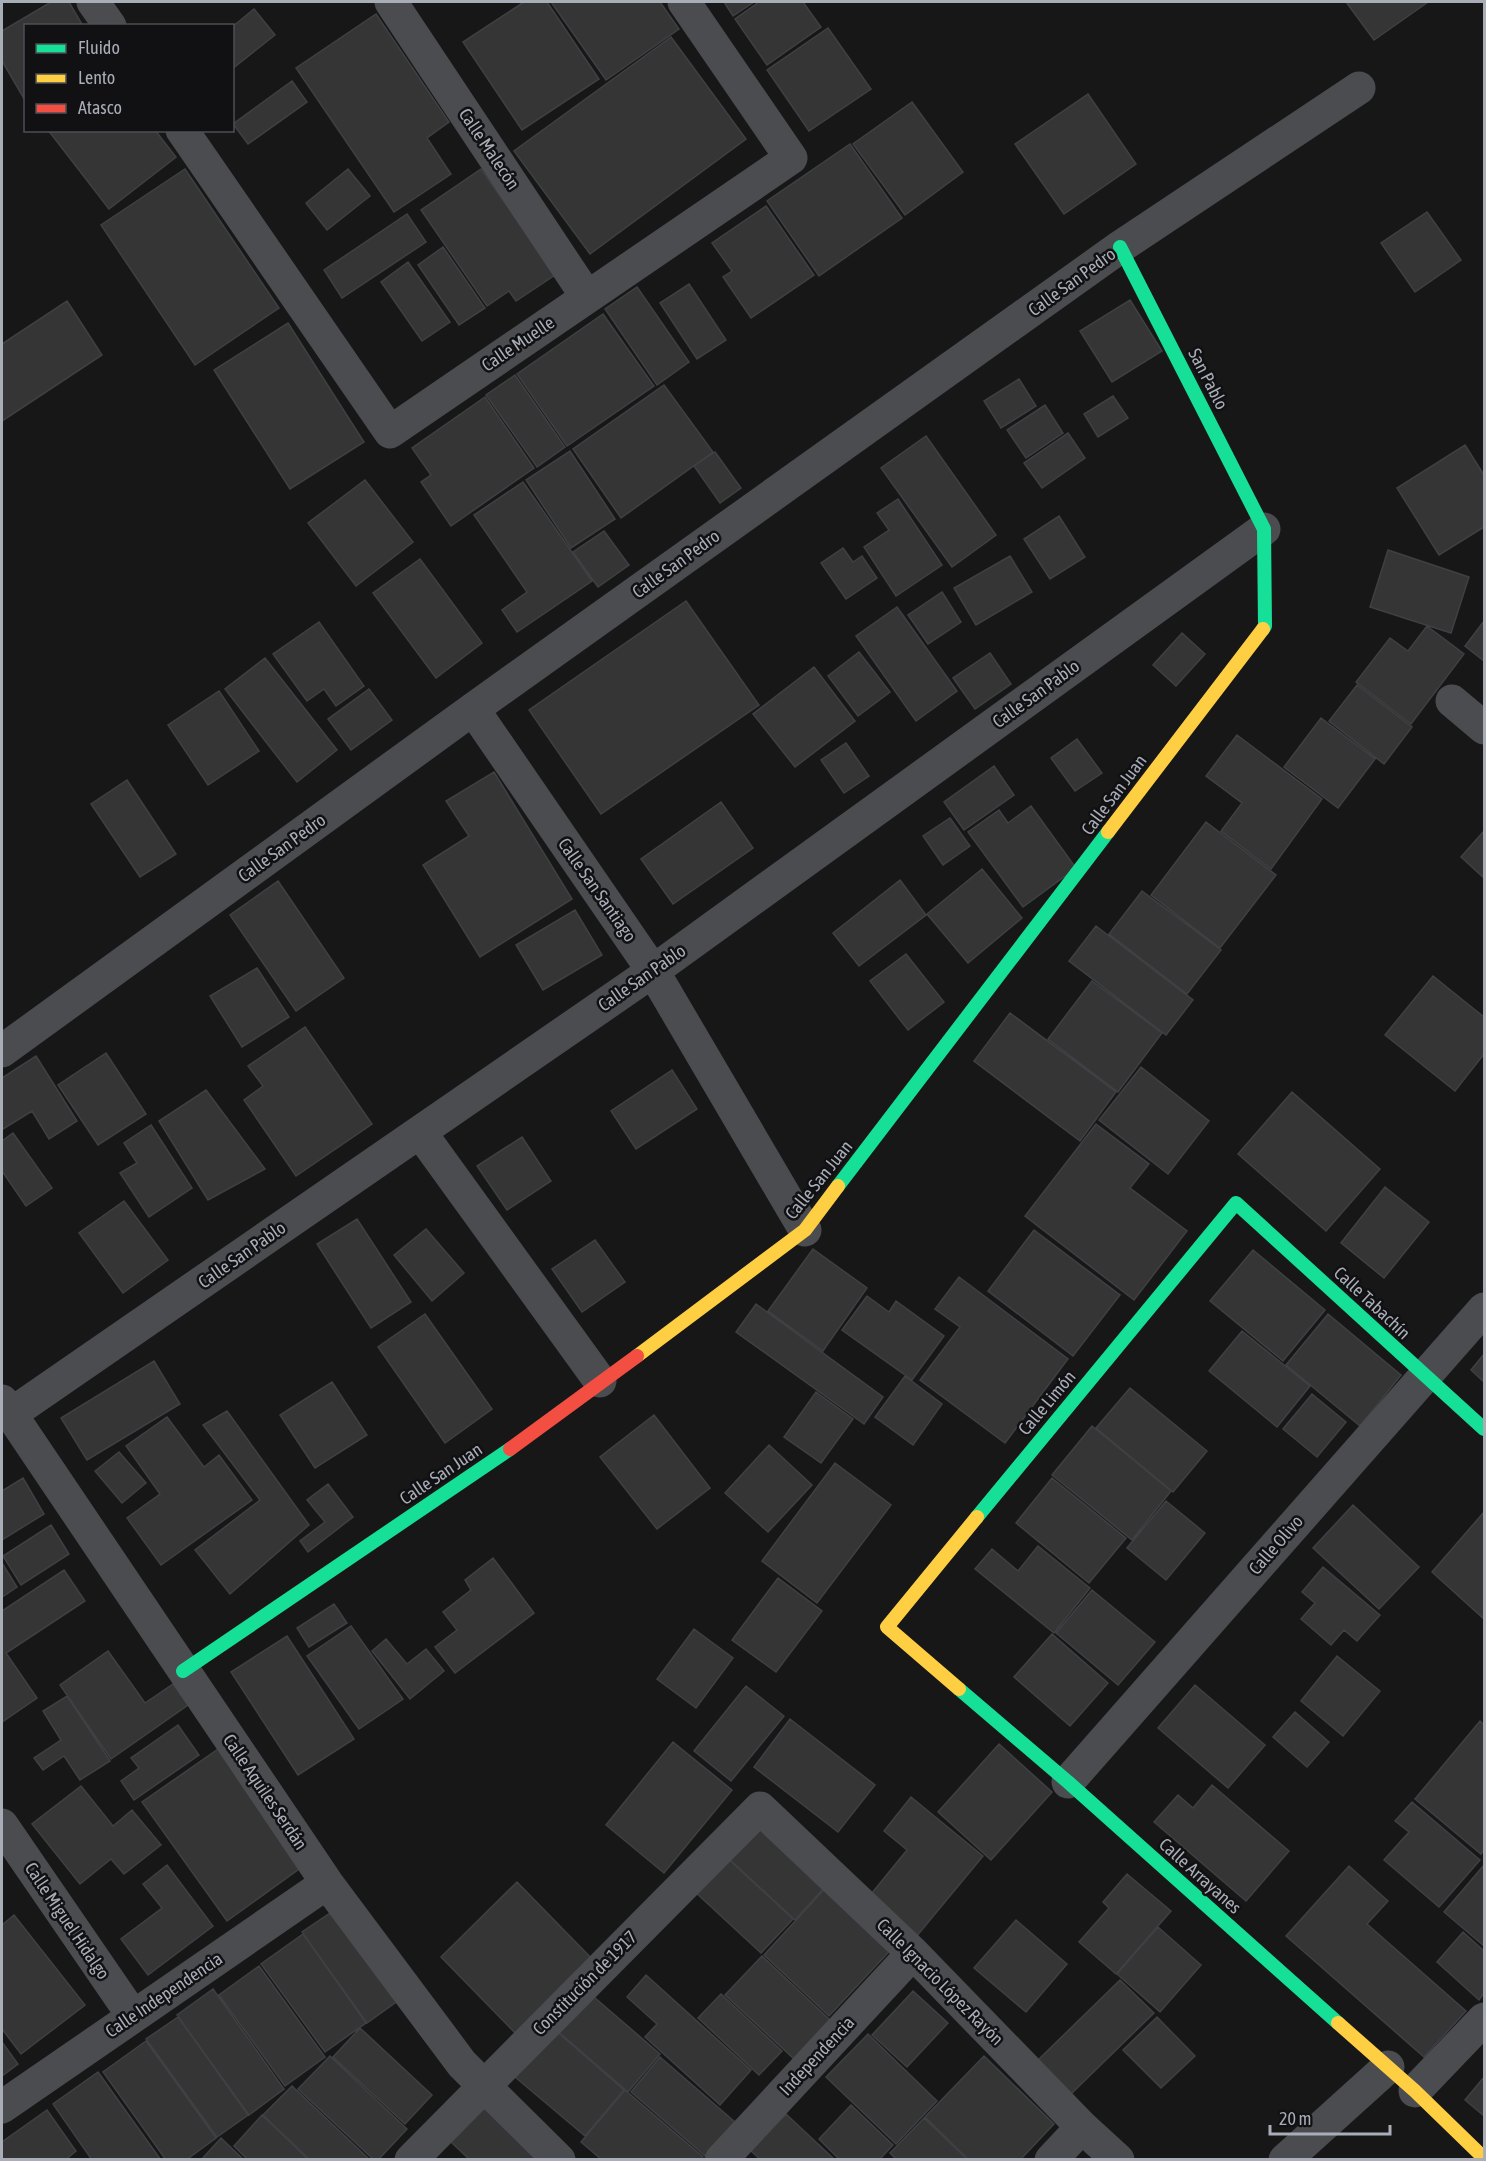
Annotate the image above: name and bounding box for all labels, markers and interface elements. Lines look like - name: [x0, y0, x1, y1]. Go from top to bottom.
- legend: [24, 24, 234, 132]
- text: Fluido: [78, 37, 120, 58]
- text: Lento: [78, 67, 115, 88]
- text: Atasco: [78, 97, 122, 118]
- street label: Calle Malecón: [455, 104, 524, 193]
- street label: Calle San Pedro: [1024, 243, 1119, 320]
- street label: Calle Muelle: [477, 312, 558, 375]
- street label: San Pablo: [1184, 345, 1233, 413]
- street label: Calle San Pedro: [628, 525, 723, 602]
- street label: Calle San Pablo: [988, 655, 1083, 732]
- street label: Calle San Juan: [1077, 750, 1151, 839]
- street label: Calle San Pedro: [234, 809, 329, 886]
- street label: Calle San Santiago: [554, 834, 641, 946]
- street label: Calle San Pablo: [594, 940, 690, 1015]
- street label: Calle San Juan: [781, 1136, 857, 1223]
- street label: Calle San Pablo: [194, 1217, 290, 1292]
- street label: Calle Tabachín: [1330, 1262, 1415, 1343]
- street label: Calle Limón: [1014, 1366, 1080, 1439]
- street label: Calle San Juan: [395, 1438, 486, 1509]
- street label: Calle Olivo: [1244, 1511, 1307, 1579]
- street label: Calle Aquiles Serdán: [219, 1730, 312, 1854]
- street label: Calle Arrayanes: [1155, 1833, 1246, 1918]
- street label: Calle Miguel Hidalgo: [21, 1858, 114, 1983]
- street label: Calle Ignacio López Rayón: [873, 1914, 1008, 2049]
- street label: Constitución de 1917: [528, 1926, 641, 2039]
- street label: Calle Independencia: [101, 1948, 226, 2041]
- street label: Independencia: [775, 2012, 858, 2099]
- scale bar: [1270, 2098, 1390, 2136]
- text: 20 m: [1279, 2108, 1311, 2129]

